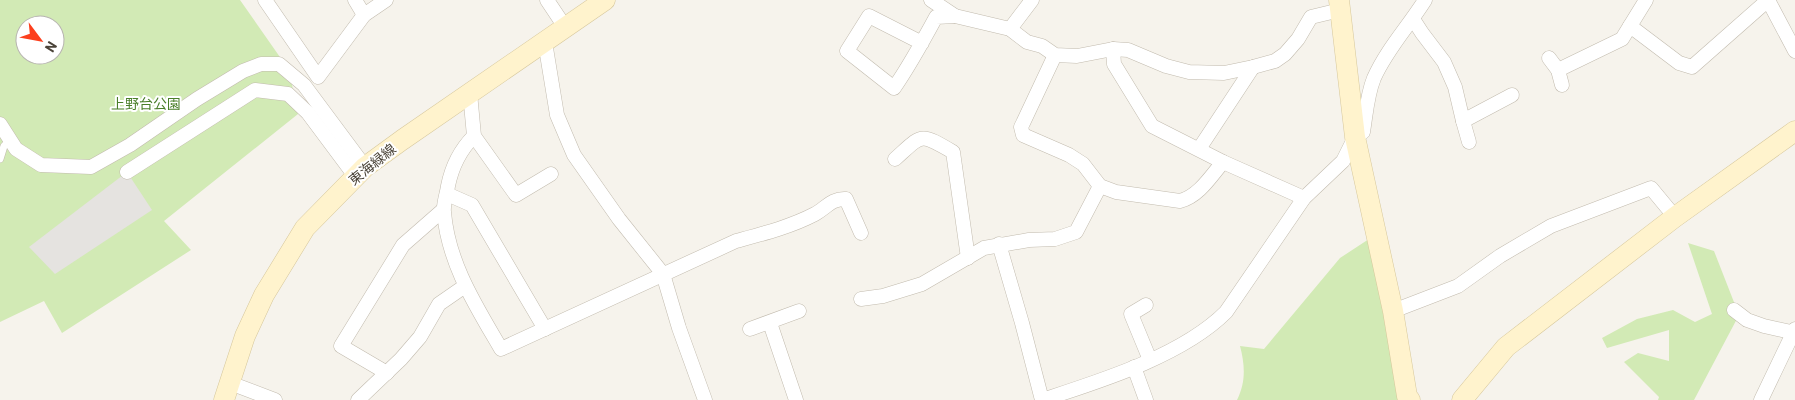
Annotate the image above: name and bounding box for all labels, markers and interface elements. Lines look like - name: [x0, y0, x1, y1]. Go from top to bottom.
- north arrow: [15, 15, 65, 65]
- text: N: [42, 39, 61, 56]
- park label: 上野台公園: [111, 95, 181, 112]
- street label: 東海緑線: [345, 140, 399, 188]

